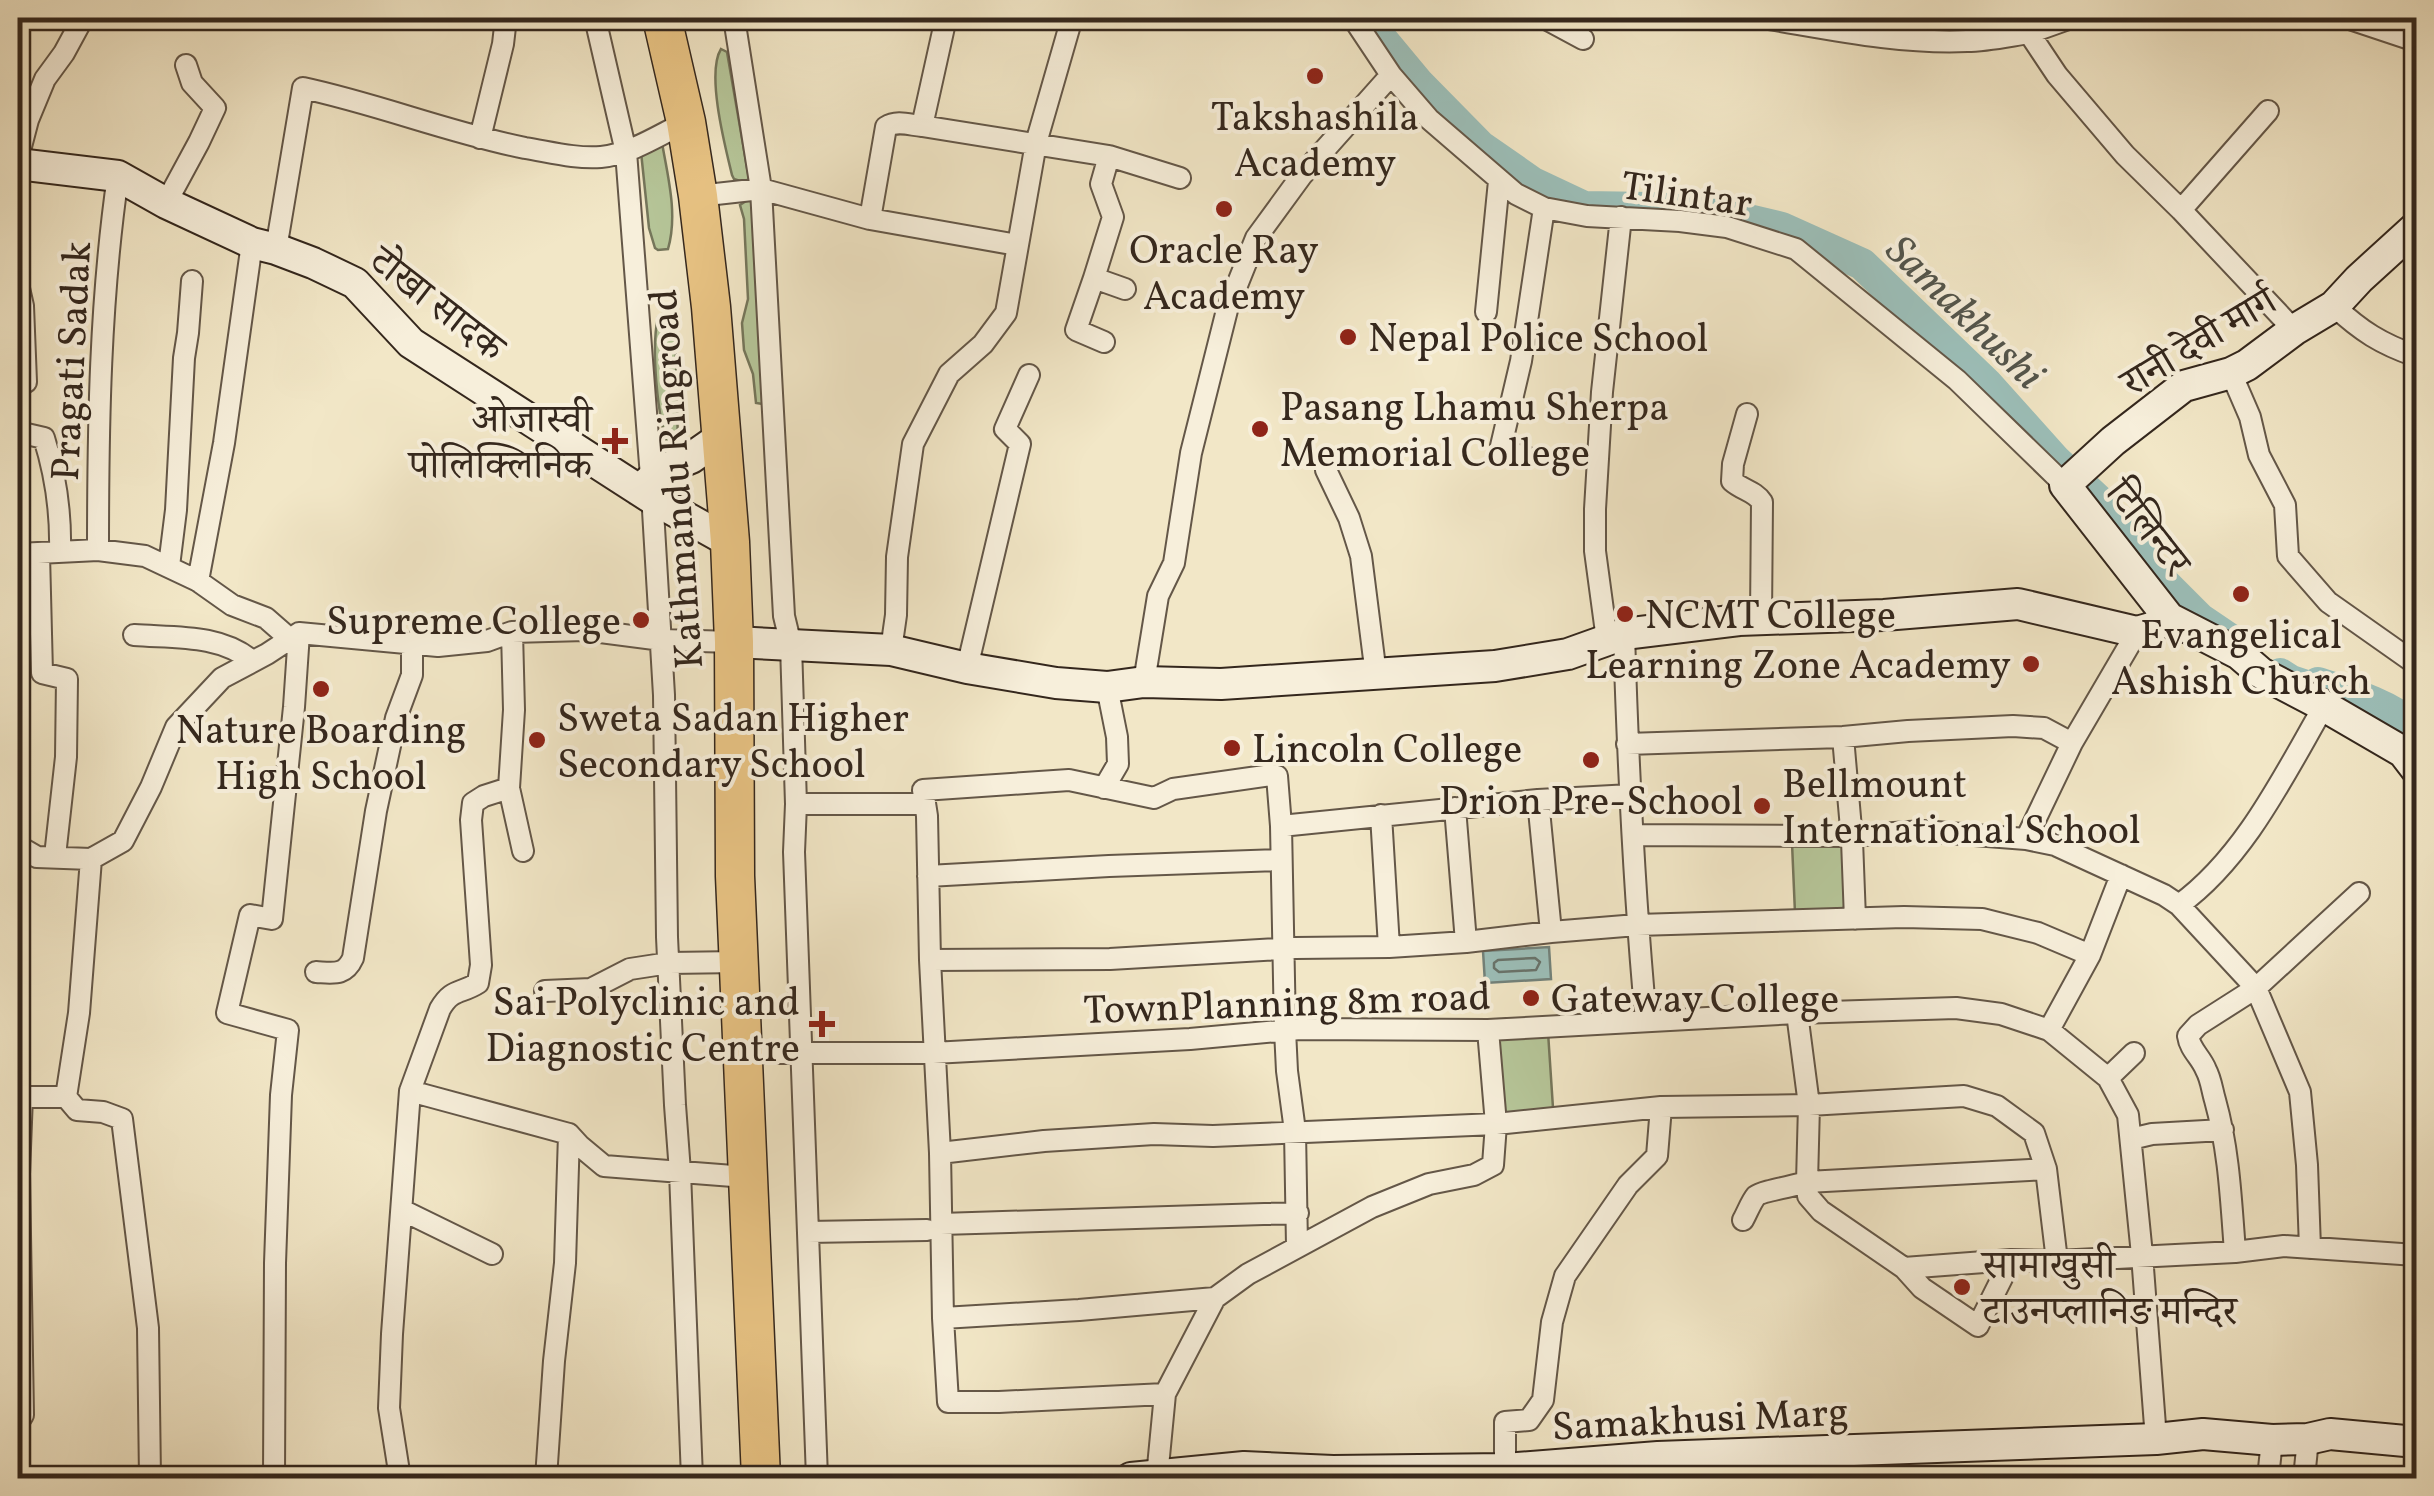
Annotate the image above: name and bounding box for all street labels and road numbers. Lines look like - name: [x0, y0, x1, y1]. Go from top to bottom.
- street label: Tilintar: [1617, 160, 1756, 234]
- street label: टोखा सादक: [354, 234, 517, 379]
- street label: Pragati Sadak: [40, 240, 108, 483]
- street label: रानी देवी मार्ग: [2110, 275, 2290, 414]
- street label: Kathmandu Ringroad: [638, 287, 720, 671]
- street label: टिलिन्टर: [2089, 468, 2203, 591]
- street label: TownPlanning 8m road: [1082, 971, 1492, 1041]
- street label: Samakhusi Marg: [1550, 1386, 1850, 1458]

